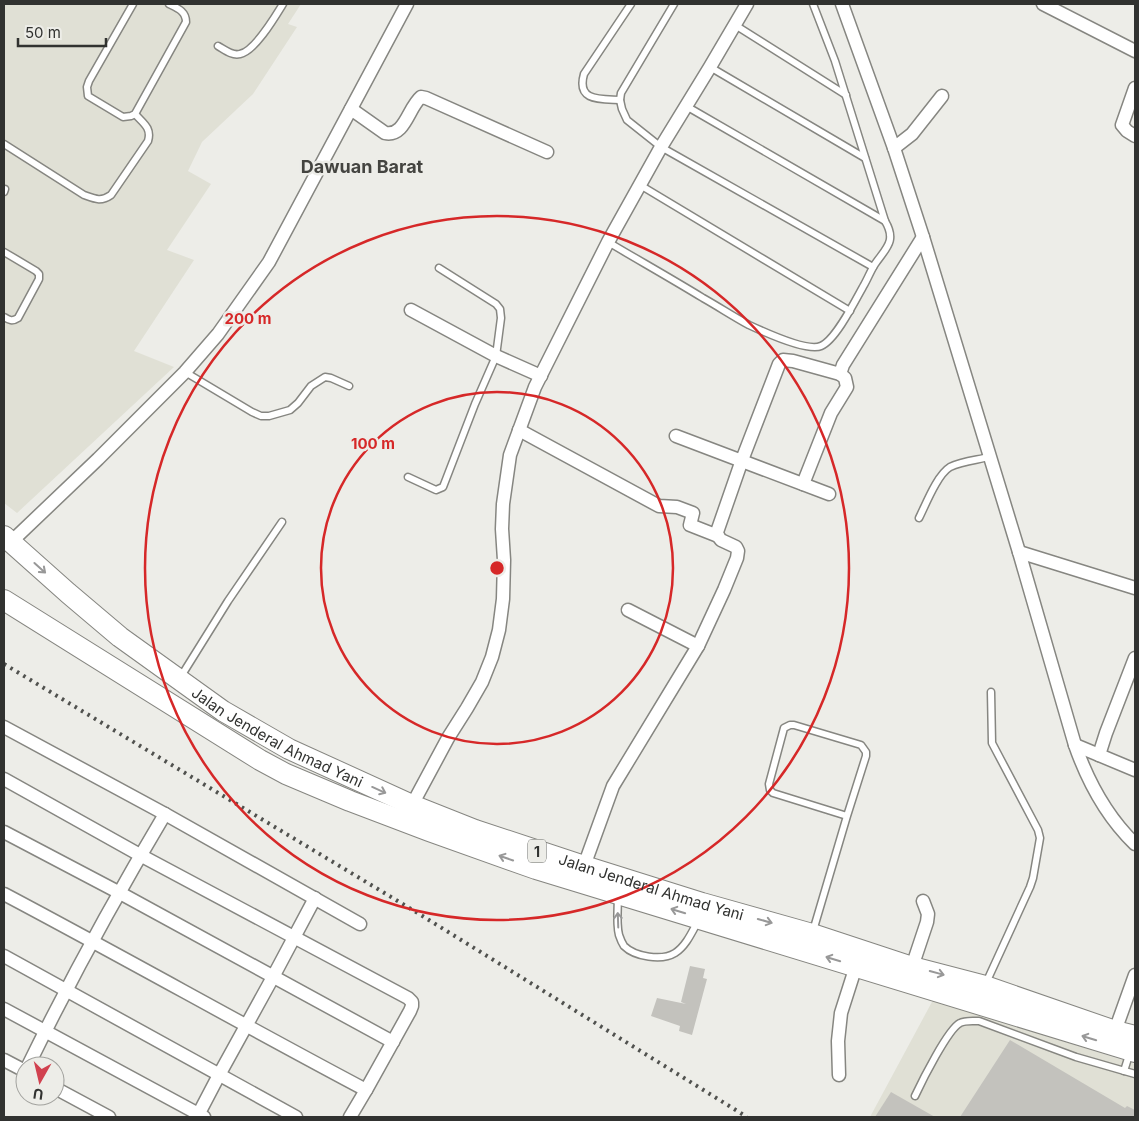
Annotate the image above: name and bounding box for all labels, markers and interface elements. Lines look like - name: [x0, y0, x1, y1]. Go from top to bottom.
- scale bar: [18, 15, 105, 47]
- text: 50 m: [25, 23, 61, 42]
- district label: Dawuan Barat: [301, 156, 424, 177]
- text: 200 m: [225, 309, 271, 328]
- text: 100 m: [351, 434, 395, 453]
- centre of rings: [488, 559, 506, 577]
- one-way arrow: [34, 562, 47, 574]
- street label: Jalan Jenderal Ahmad Yani: [188, 682, 366, 791]
- one-way arrow: [371, 786, 386, 796]
- road number: 1: [528, 839, 546, 862]
- street label: Jalan Jenderal Ahmad Yani: [557, 849, 746, 924]
- one-way arrow: [499, 853, 514, 862]
- one-way arrow: [670, 906, 686, 916]
- one-way arrow: [613, 912, 623, 928]
- one-way arrow: [756, 916, 772, 926]
- one-way arrow: [825, 953, 841, 963]
- one-way arrow: [928, 969, 944, 979]
- one-way arrow: [1081, 1032, 1097, 1042]
- north arrow: [15, 1056, 65, 1106]
- text: U: [32, 1085, 44, 1103]

